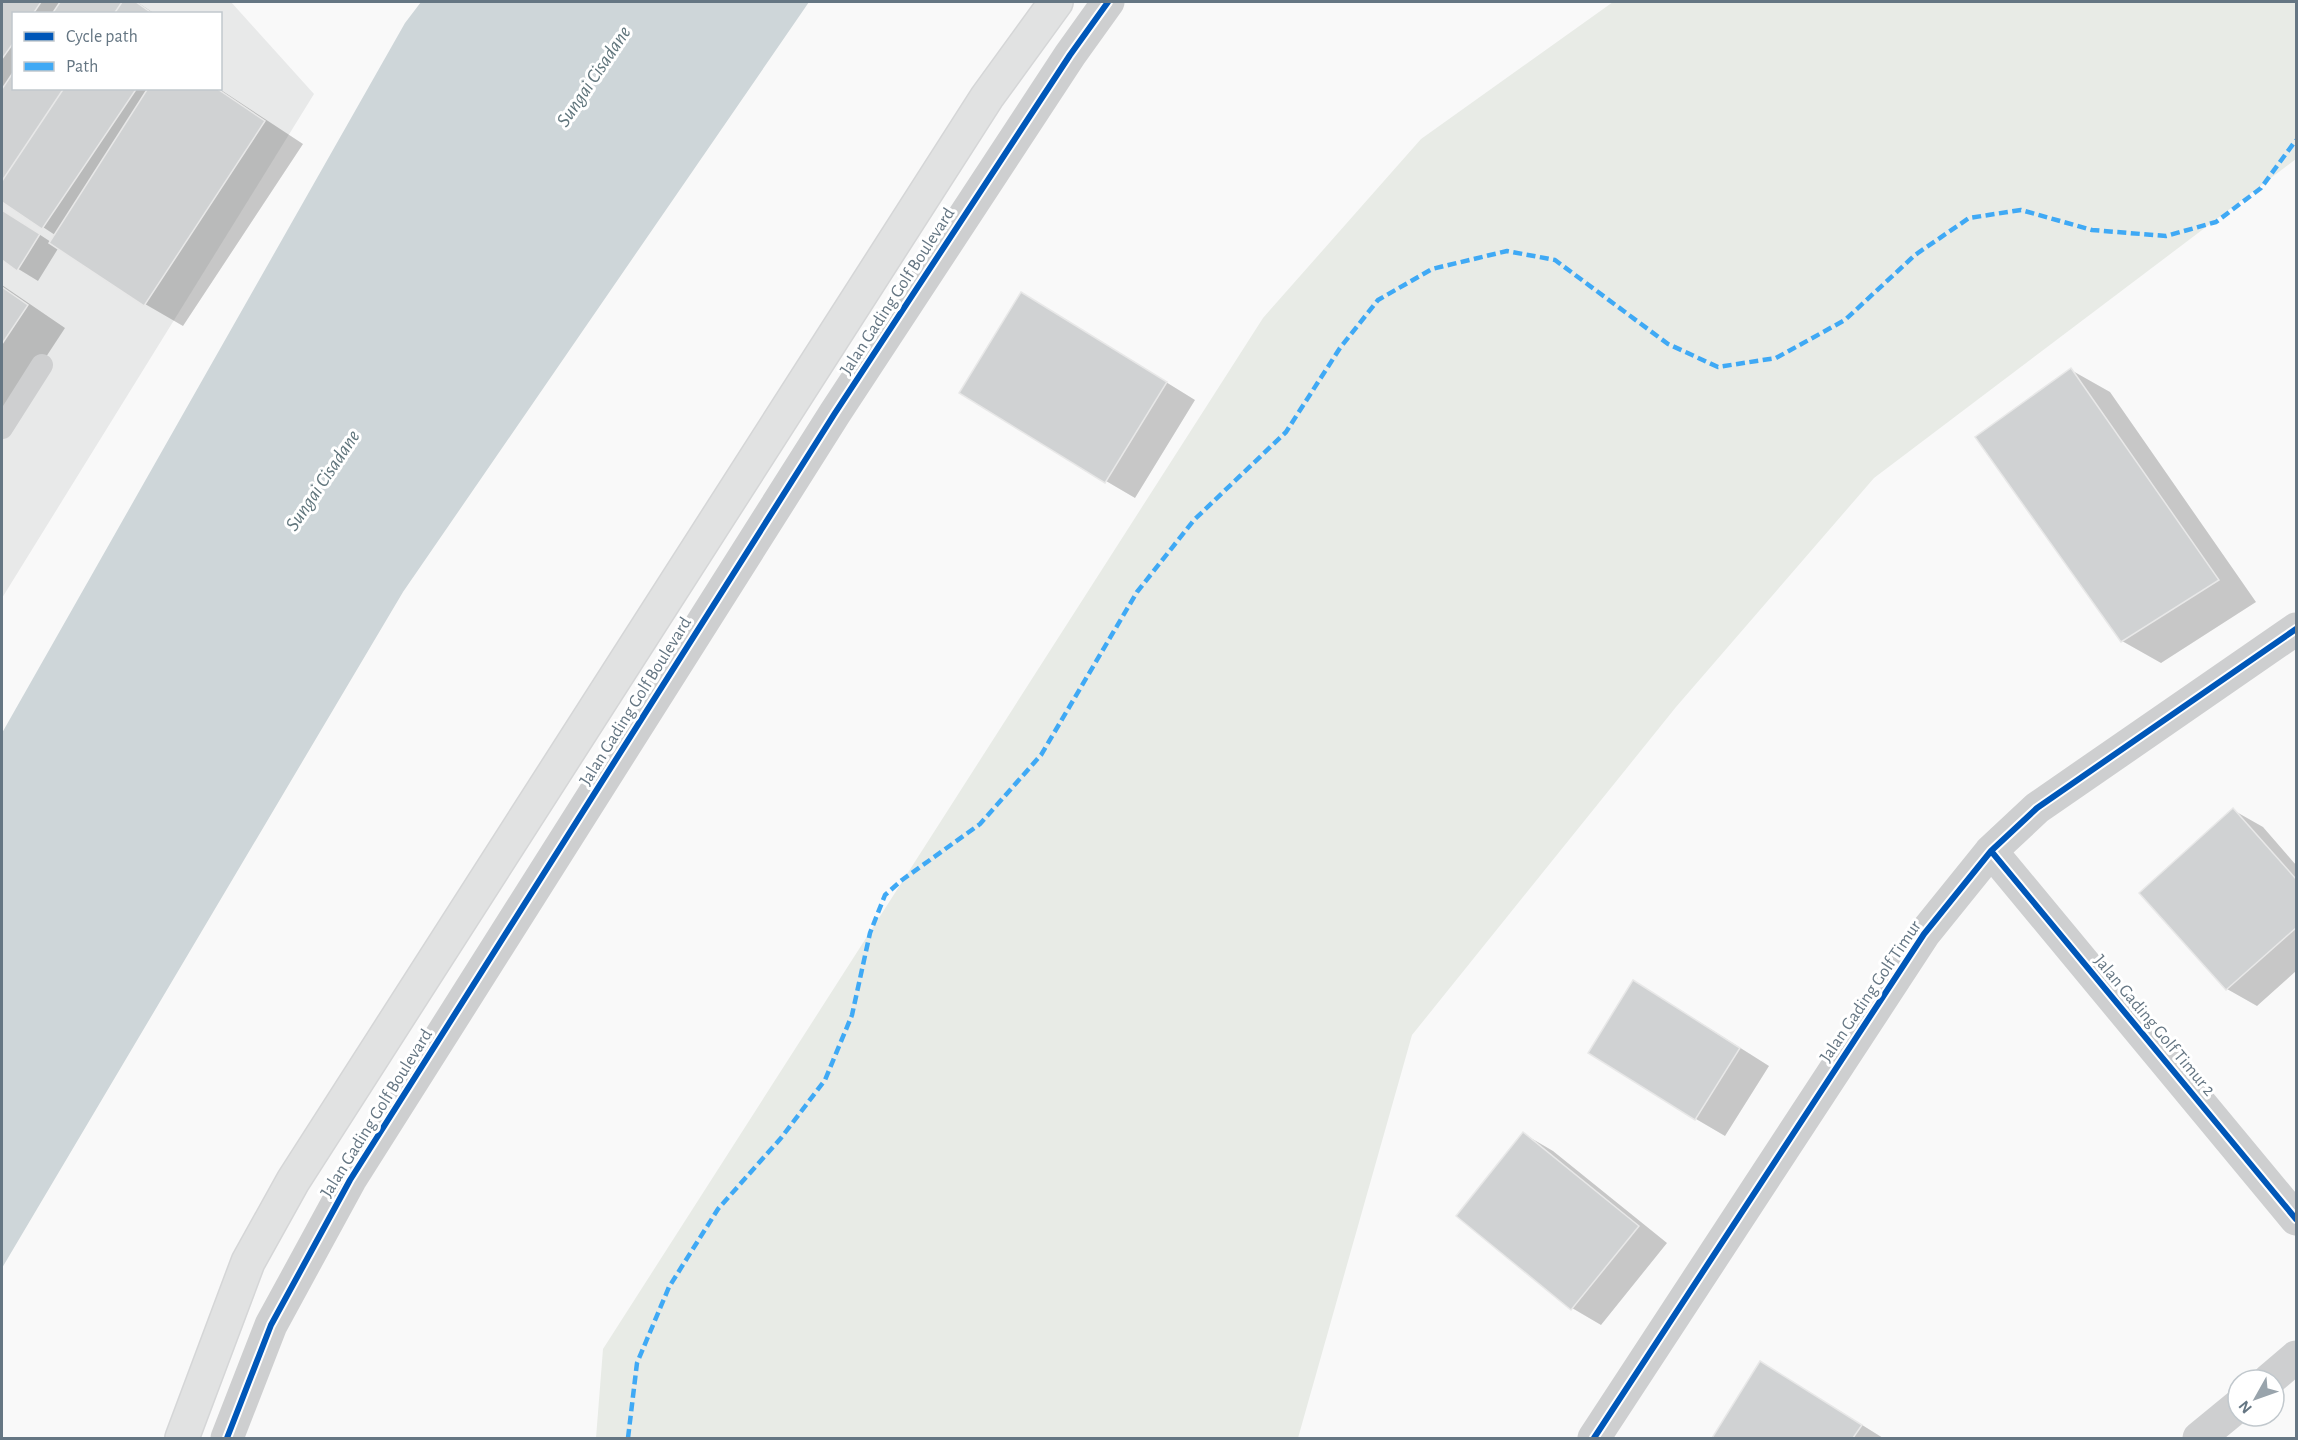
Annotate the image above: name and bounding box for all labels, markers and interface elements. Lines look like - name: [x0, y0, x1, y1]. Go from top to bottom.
- legend: [12, 12, 222, 90]
- water label: Sungai Cisadane: [553, 22, 635, 131]
- text: Cycle path: [66, 28, 138, 46]
- text: Path: [66, 58, 98, 76]
- street label: Jalan Gading Golf Boulevard: [837, 205, 958, 378]
- water label: Sungai Cisadane: [282, 426, 364, 535]
- street label: Jalan Gading Golf Boulevard: [577, 614, 695, 789]
- street label: Jalan Gading Golf Timur: [1817, 917, 1925, 1066]
- street label: Jalan Gading Golf Timur 2: [2090, 952, 2218, 1099]
- street label: Jalan Gading Golf Boulevard: [318, 1026, 436, 1201]
- north arrow: [2226, 1368, 2286, 1428]
- text: N: [2236, 1398, 2255, 1416]

